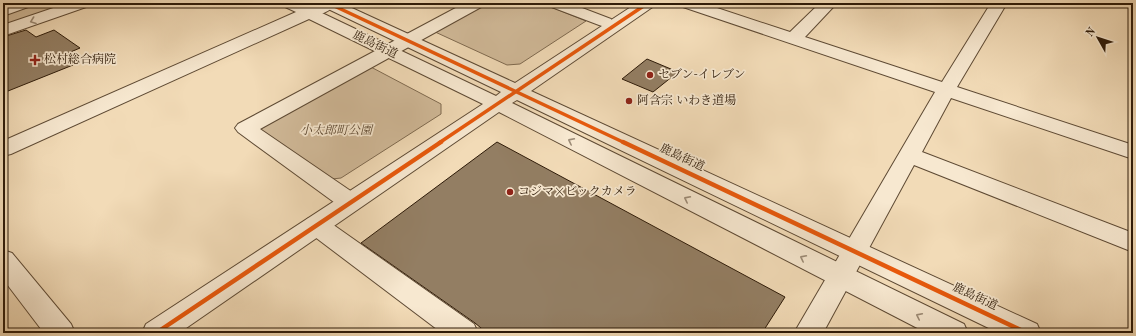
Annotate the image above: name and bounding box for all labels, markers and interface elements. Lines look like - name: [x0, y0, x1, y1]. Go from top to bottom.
- one-way arrow: [29, 16, 36, 24]
- north arrow: [1078, 18, 1118, 58]
- text: N: [1084, 25, 1099, 39]
- street label: 鹿島街道: [351, 27, 400, 61]
- place label: 松村総合病院: [44, 52, 116, 66]
- marker: 松村総合病院: [29, 54, 41, 66]
- place label: セブン-イレブン: [658, 68, 745, 81]
- marker: セブン-イレブン: [645, 70, 655, 80]
- place label: 阿含宗 いわき道場: [637, 93, 736, 107]
- marker: 阿含宗 いわき道場: [624, 96, 634, 106]
- park label: 小太郎町公園: [300, 123, 374, 137]
- one-way arrow: [567, 138, 575, 145]
- street label: 鹿島街道: [658, 141, 707, 174]
- place label: コジマ×ビックカメラ: [518, 185, 637, 198]
- marker: コジマ×ビックカメラ: [505, 187, 515, 197]
- one-way arrow: [683, 196, 691, 204]
- one-way arrow: [799, 255, 807, 263]
- street label: 鹿島街道: [951, 280, 1000, 313]
- one-way arrow: [916, 313, 923, 321]

